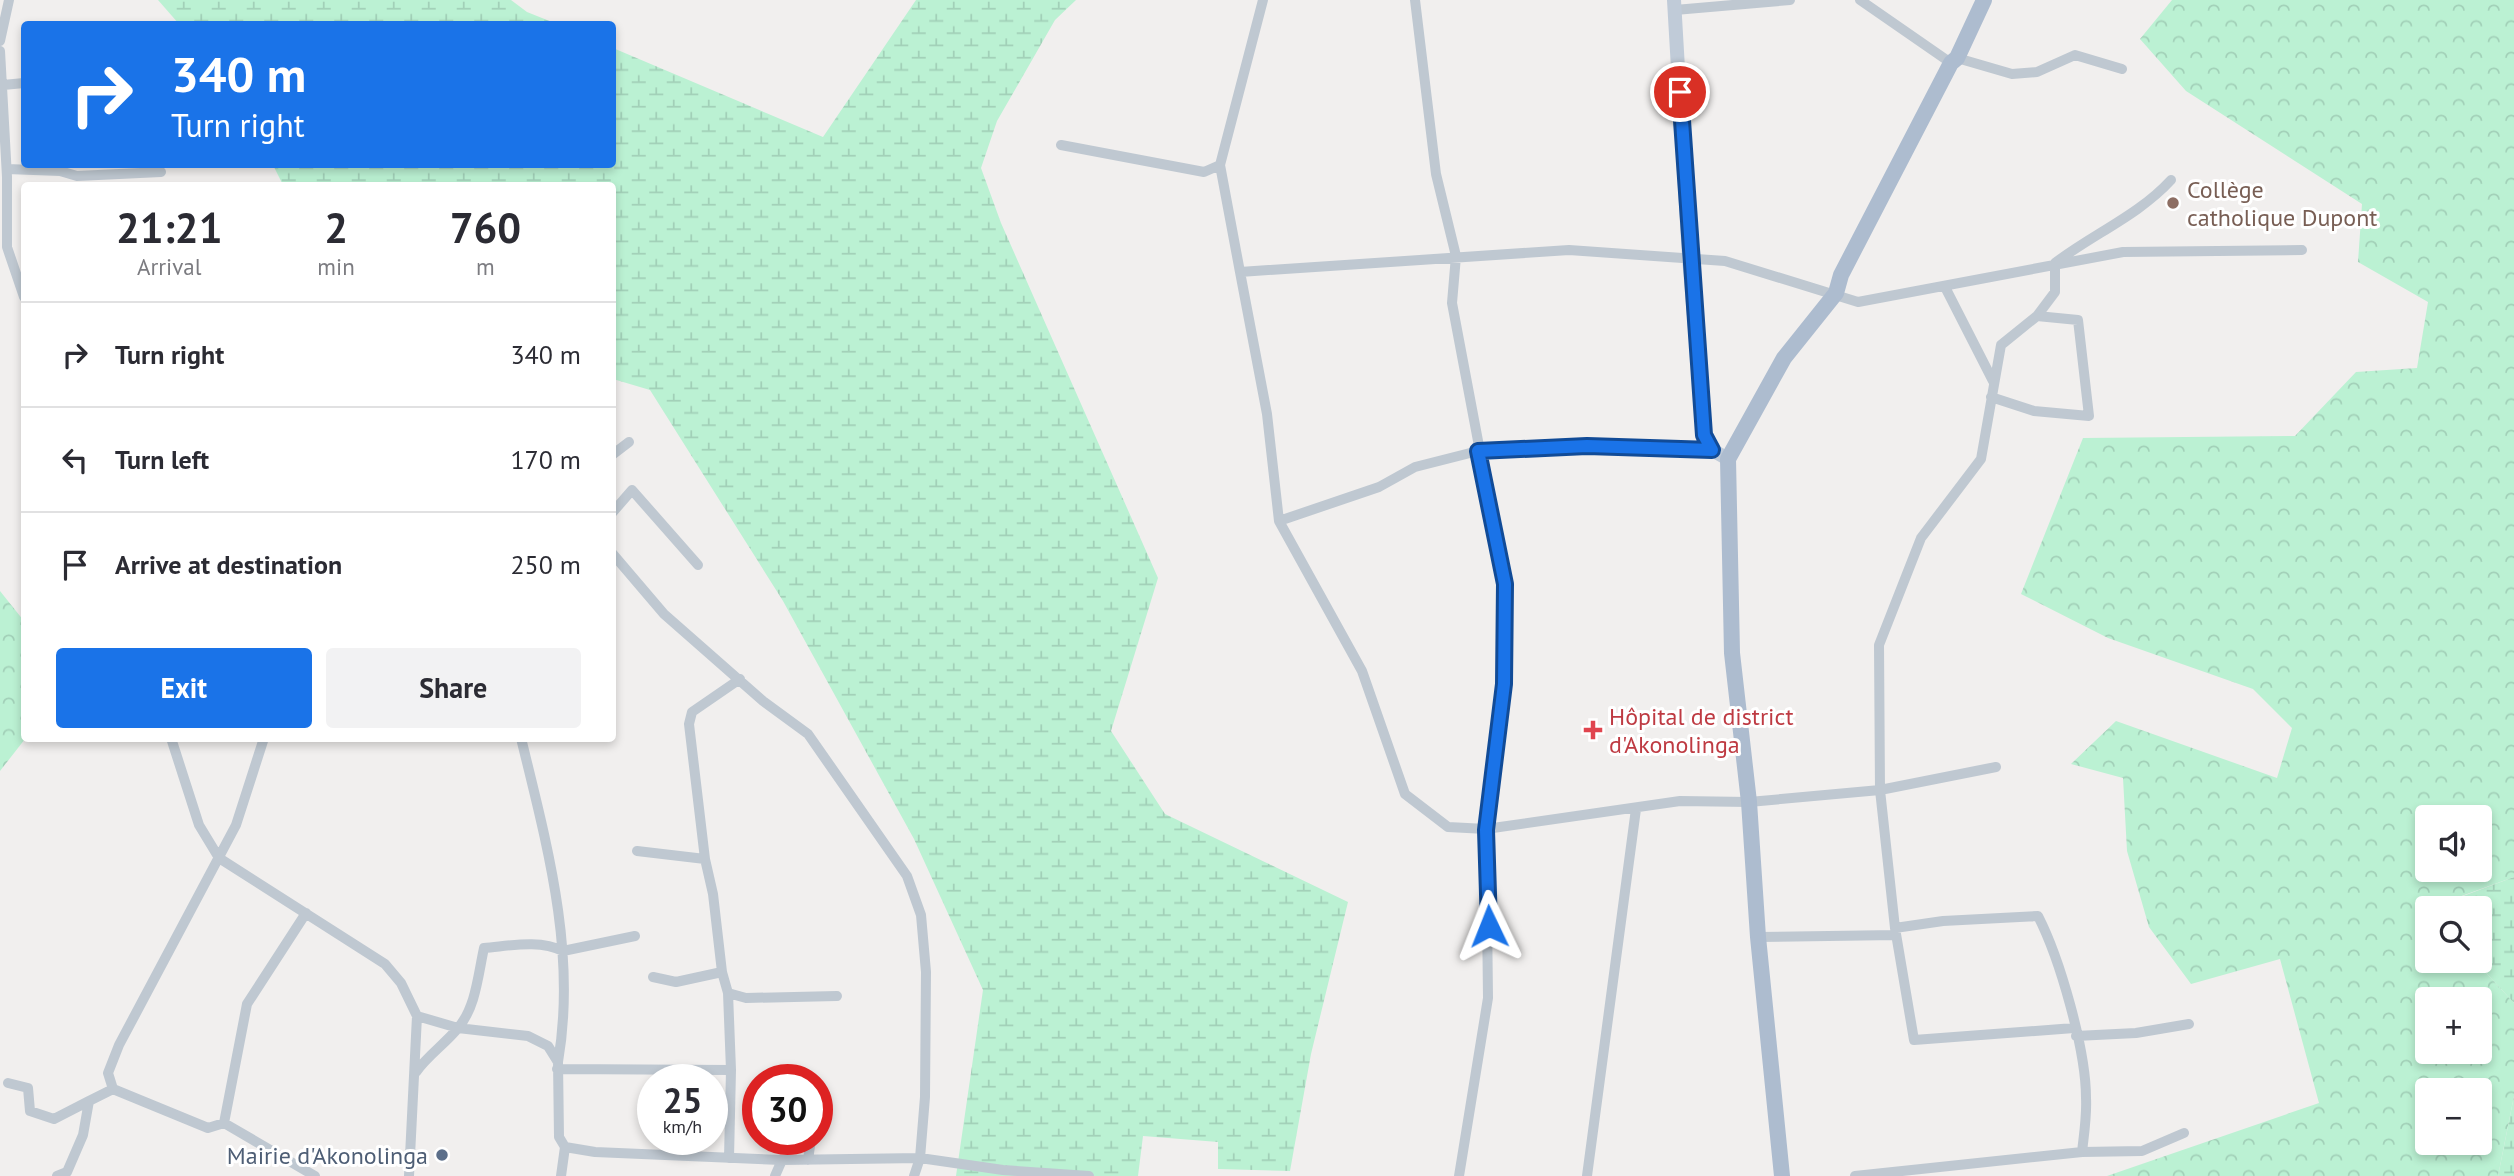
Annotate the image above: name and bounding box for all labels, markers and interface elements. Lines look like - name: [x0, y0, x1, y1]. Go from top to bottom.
- text: 340 m: [171, 42, 306, 106]
- icon: right: [56, 49, 147, 140]
- pin: [1650, 62, 1710, 122]
- icon: arrive: [1661, 73, 1699, 111]
- text: Turn right: [171, 104, 305, 146]
- place label: Collège catholique Dupont: [2187, 174, 2377, 233]
- marker: Collège catholique Dupont: [2165, 195, 2181, 211]
- text: 21:21: [116, 200, 222, 255]
- text: 2: [324, 200, 348, 255]
- text: 760: [450, 200, 521, 255]
- text: Arrival: [137, 252, 201, 281]
- text: min: [317, 252, 355, 281]
- text: m: [476, 252, 495, 281]
- icon: right: [56, 336, 94, 374]
- text: Turn right: [115, 338, 224, 371]
- text: 340 m: [510, 338, 581, 371]
- icon: left: [56, 441, 94, 479]
- text: Turn left: [115, 443, 209, 476]
- text: 170 m: [510, 443, 581, 476]
- icon: arrive: [56, 546, 94, 584]
- text: Arrive at destination: [115, 548, 342, 581]
- text: 250 m: [510, 548, 581, 581]
- button: Exit: [56, 648, 312, 728]
- button: Share: [326, 648, 581, 728]
- place label: Hôpital de district d'Akonolinga: [1609, 701, 1794, 760]
- marker: Hôpital de district d'Akonolinga: [1583, 720, 1603, 740]
- map controls: [2415, 805, 2492, 1155]
- button: sound: [2415, 805, 2492, 882]
- position arrow: [1452, 889, 1526, 963]
- button: search: [2415, 896, 2492, 973]
- button: +: [2415, 987, 2492, 1064]
- speed limit sign: 30: [742, 1064, 833, 1155]
- text: 25: [663, 1077, 702, 1123]
- button: −: [2415, 1078, 2492, 1155]
- text: km/h: [663, 1115, 702, 1138]
- place label: Mairie d'Akonolinga: [227, 1140, 428, 1171]
- marker: Mairie d'Akonolinga: [434, 1147, 450, 1163]

